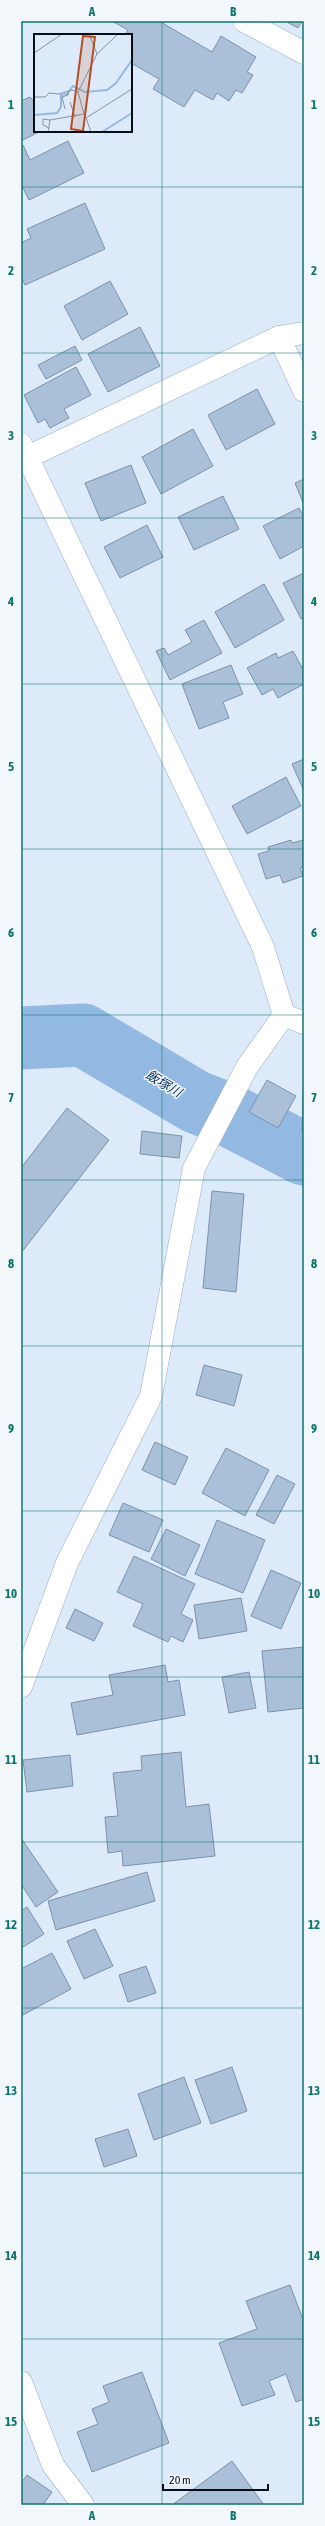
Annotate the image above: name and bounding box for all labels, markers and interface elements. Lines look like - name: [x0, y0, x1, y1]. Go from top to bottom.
- text: A: [88, 4, 96, 19]
- text: B: [230, 4, 237, 19]
- inset map: [34, 34, 132, 132]
- text: 1: [8, 97, 14, 112]
- text: 1: [311, 97, 317, 112]
- text: 2: [8, 263, 14, 278]
- text: 2: [311, 263, 317, 278]
- text: 3: [8, 428, 14, 443]
- text: 3: [311, 428, 317, 443]
- text: 4: [7, 594, 14, 609]
- text: 4: [310, 594, 317, 609]
- text: 5: [8, 759, 14, 774]
- text: 5: [311, 759, 317, 774]
- text: 6: [8, 925, 14, 940]
- text: 6: [311, 925, 317, 940]
- water label: 飯塚川: [143, 1067, 186, 1101]
- text: 7: [8, 1090, 14, 1105]
- text: 7: [311, 1090, 317, 1105]
- text: 8: [8, 1256, 14, 1271]
- text: 8: [311, 1256, 317, 1271]
- text: 9: [8, 1421, 14, 1436]
- text: 9: [311, 1421, 317, 1436]
- text: 10: [5, 1586, 17, 1601]
- text: 10: [308, 1586, 320, 1601]
- text: 11: [5, 1752, 17, 1767]
- text: 11: [308, 1752, 320, 1767]
- text: 12: [5, 1917, 17, 1932]
- text: 12: [308, 1917, 320, 1932]
- text: 13: [5, 2083, 17, 2098]
- text: 13: [308, 2083, 320, 2098]
- text: 14: [5, 2248, 17, 2263]
- text: 14: [308, 2248, 320, 2263]
- text: 15: [5, 2414, 17, 2429]
- text: 15: [308, 2414, 320, 2429]
- scale bar: [163, 2466, 268, 2492]
- text: 20 m: [169, 2473, 191, 2487]
- text: A: [88, 2508, 96, 2523]
- text: B: [230, 2508, 237, 2523]

